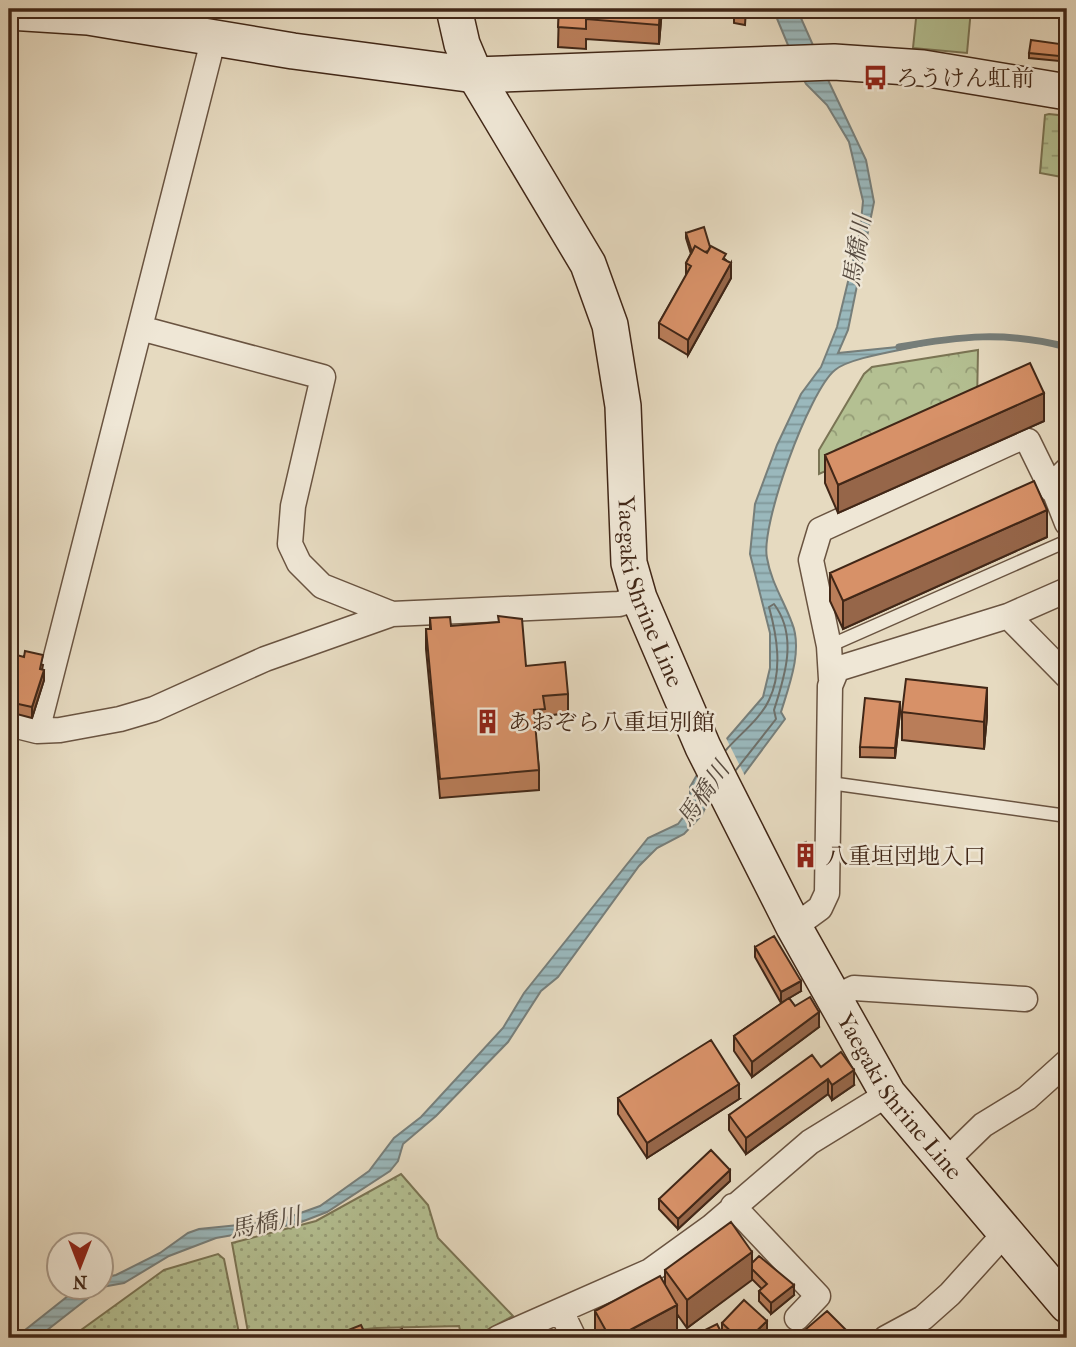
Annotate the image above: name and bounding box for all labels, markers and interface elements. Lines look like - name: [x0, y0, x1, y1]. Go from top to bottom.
- bus stop icon: ろうけん虹前: [862, 64, 890, 92]
- place label: ろうけん虹前: [896, 65, 1034, 92]
- water label: 馬橋川: [838, 210, 877, 289]
- street label: Yaegaki Shrine Line: [613, 495, 689, 691]
- building icon: あおぞら八重垣別館: [474, 708, 502, 736]
- place label: あおぞら八重垣別館: [508, 709, 715, 736]
- water label: 馬橋川: [671, 754, 737, 832]
- building icon: 八重垣団地入口: [791, 842, 819, 870]
- place label: 八重垣団地入口: [825, 843, 986, 870]
- street label: Yaegaki Shrine Line: [831, 1007, 968, 1185]
- water label: 馬橋川: [227, 1201, 306, 1244]
- north arrow: [46, 1232, 116, 1302]
- text: N: [72, 1271, 87, 1293]

